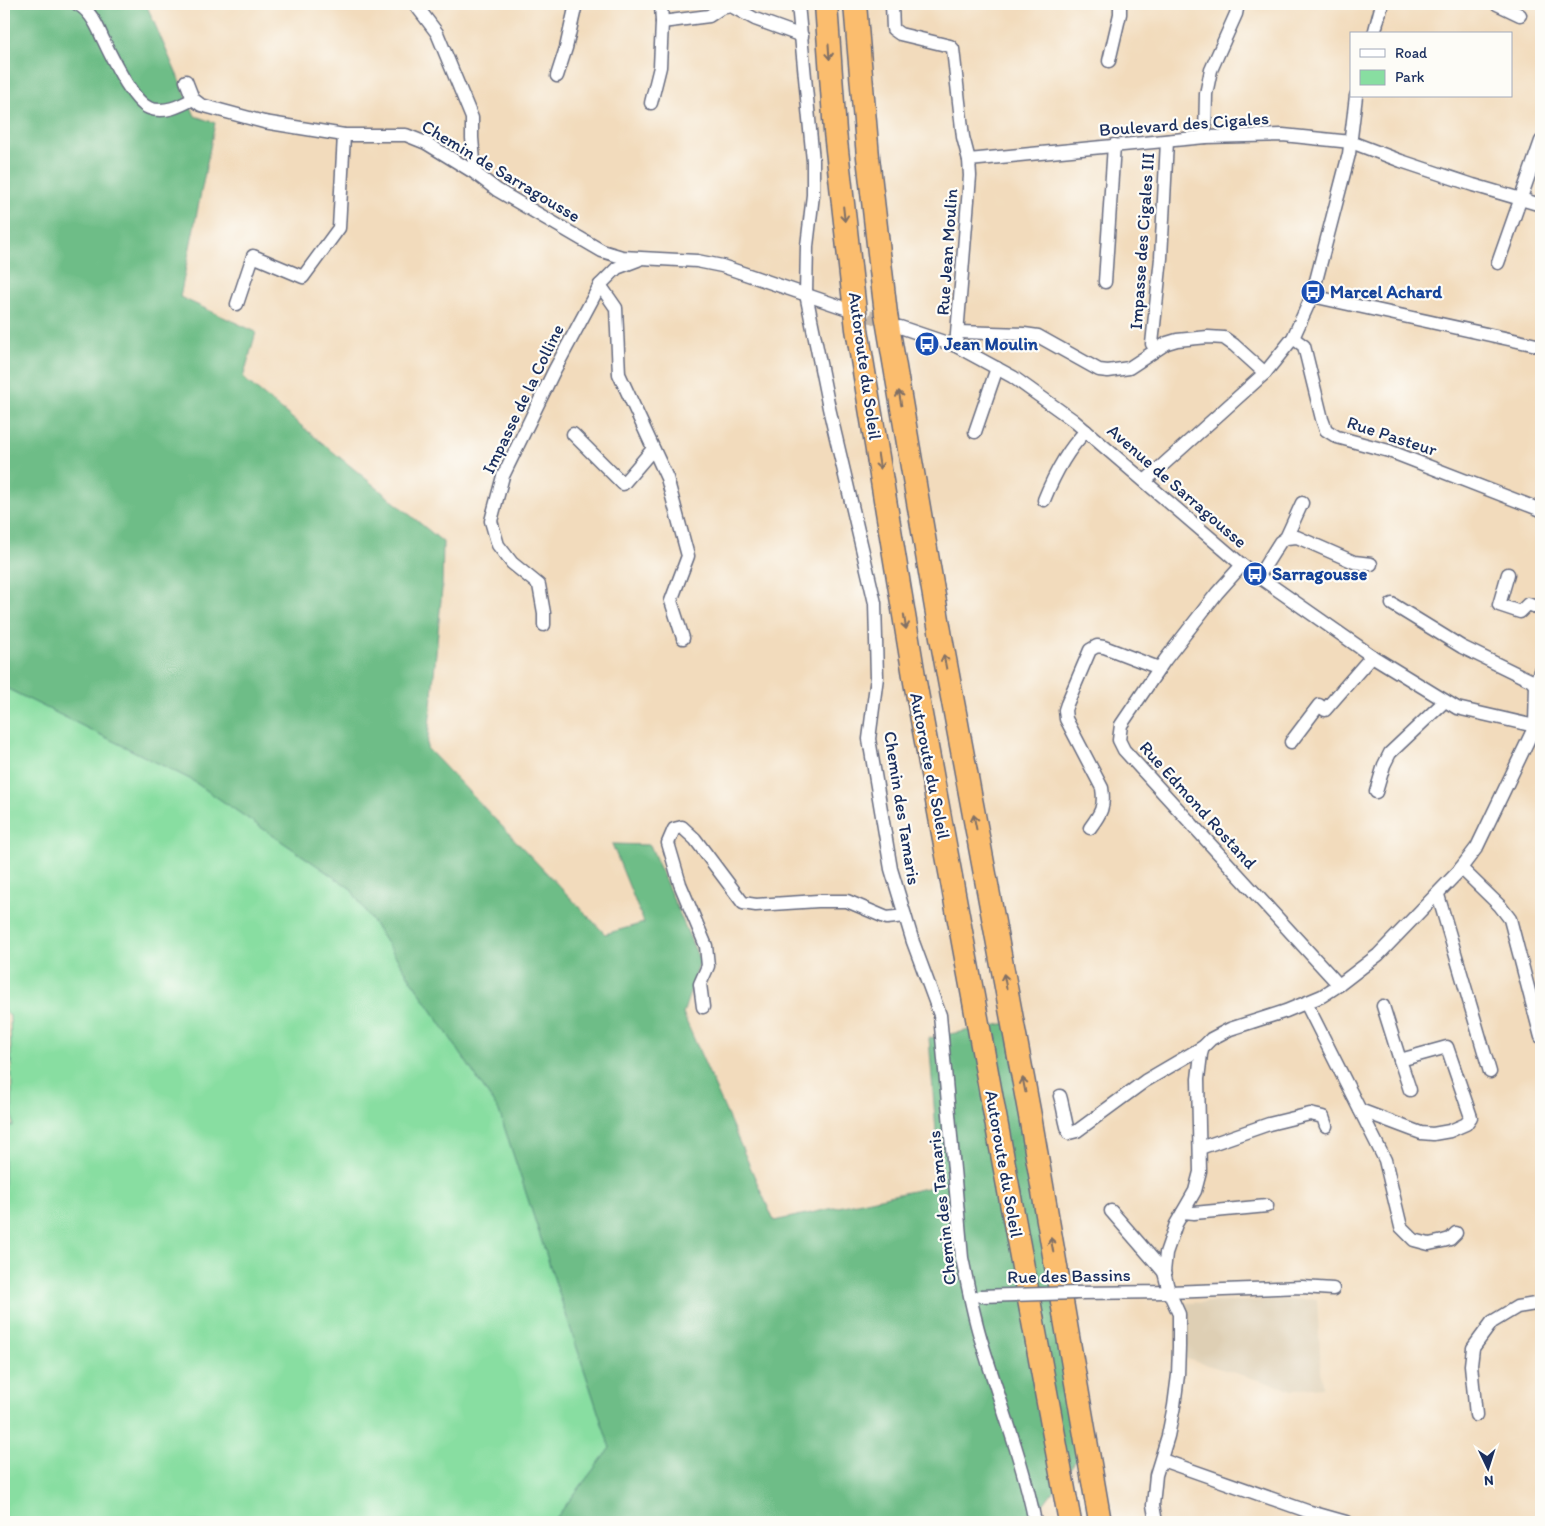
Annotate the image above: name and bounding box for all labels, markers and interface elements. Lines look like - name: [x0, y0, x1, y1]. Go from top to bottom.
- legend: [1350, 32, 1512, 98]
- one-way arrow: [824, 44, 834, 60]
- text: Road: [1395, 44, 1428, 62]
- text: Park: [1395, 68, 1425, 86]
- street label: Boulevard des Cigales: [1098, 107, 1270, 141]
- street label: Chemin de Sarragousse: [418, 115, 584, 227]
- street label: Impasse des Cigales III: [1125, 152, 1159, 330]
- street label: Rue Jean Moulin: [932, 188, 962, 316]
- one-way arrow: [839, 206, 849, 222]
- bus stop icon: Marcel Achard: [1300, 279, 1326, 305]
- place label: Marcel Achard: [1330, 281, 1443, 303]
- street label: Autoroute du Soleil: [844, 291, 886, 441]
- street label: Impasse de la Colline: [477, 320, 569, 478]
- bus stop icon: Jean Moulin: [914, 331, 940, 357]
- place label: Jean Moulin: [943, 333, 1039, 355]
- one-way arrow: [895, 391, 905, 407]
- street label: Rue Pasteur: [1344, 411, 1441, 461]
- street label: Avenue de Sarragousse: [1103, 419, 1251, 553]
- one-way arrow: [874, 453, 884, 469]
- bus stop icon: Sarragousse: [1242, 561, 1268, 587]
- place label: Sarragousse: [1272, 563, 1368, 585]
- one-way arrow: [900, 614, 910, 630]
- one-way arrow: [940, 654, 949, 670]
- street label: Autoroute du Soleil: [905, 691, 955, 841]
- street label: Chemin des Tamaris: [879, 730, 925, 886]
- street label: Rue Edmond Rostand: [1135, 736, 1261, 874]
- one-way arrow: [970, 814, 979, 830]
- one-way arrow: [1000, 974, 1009, 990]
- one-way arrow: [1019, 1077, 1029, 1093]
- street label: Autoroute du Soleil: [980, 1089, 1028, 1239]
- street label: Chemin des Tamaris: [923, 1130, 961, 1286]
- one-way arrow: [1047, 1237, 1057, 1253]
- street label: Rue des Bassins: [1007, 1264, 1131, 1288]
- north arrow: [1462, 1444, 1512, 1494]
- text: N: [1484, 1472, 1494, 1489]

